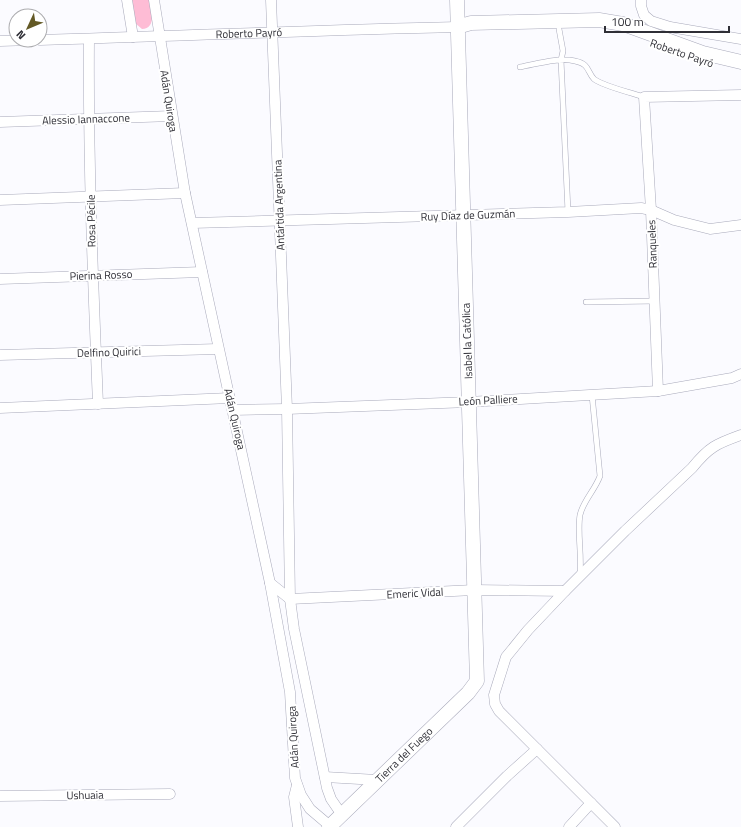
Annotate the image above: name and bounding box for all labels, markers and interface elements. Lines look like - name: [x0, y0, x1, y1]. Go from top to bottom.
- north arrow: [8, 8, 48, 48]
- scale bar: [605, 8, 729, 34]
- text: 100 m: [611, 12, 644, 31]
- street label: Roberto Payró: [215, 24, 283, 42]
- text: N: [12, 27, 29, 43]
- street label: Roberto Payró: [648, 35, 716, 71]
- street label: Adán Quiroga: [156, 69, 182, 134]
- street label: Alessio Iannaccone: [42, 109, 131, 129]
- street label: Antártida Argentina: [269, 159, 289, 251]
- street label: Rosa Pécile: [83, 194, 99, 248]
- street label: Ruy Díaz de Guzmán: [420, 205, 516, 225]
- street label: Ranqueles: [643, 219, 661, 269]
- street label: Pierina Rosso: [69, 266, 133, 284]
- street label: Isabel la Católica: [458, 302, 476, 380]
- street label: Delfino Quirici: [77, 343, 141, 361]
- street label: Adán Quiroga: [220, 387, 250, 452]
- street label: León Palliere: [458, 390, 518, 410]
- street label: Emeric Vidal: [386, 584, 444, 602]
- street label: Adán Quiroga: [283, 705, 303, 769]
- street label: Tierra del Fuego: [372, 723, 436, 786]
- street label: Ushuaia: [66, 787, 104, 803]

